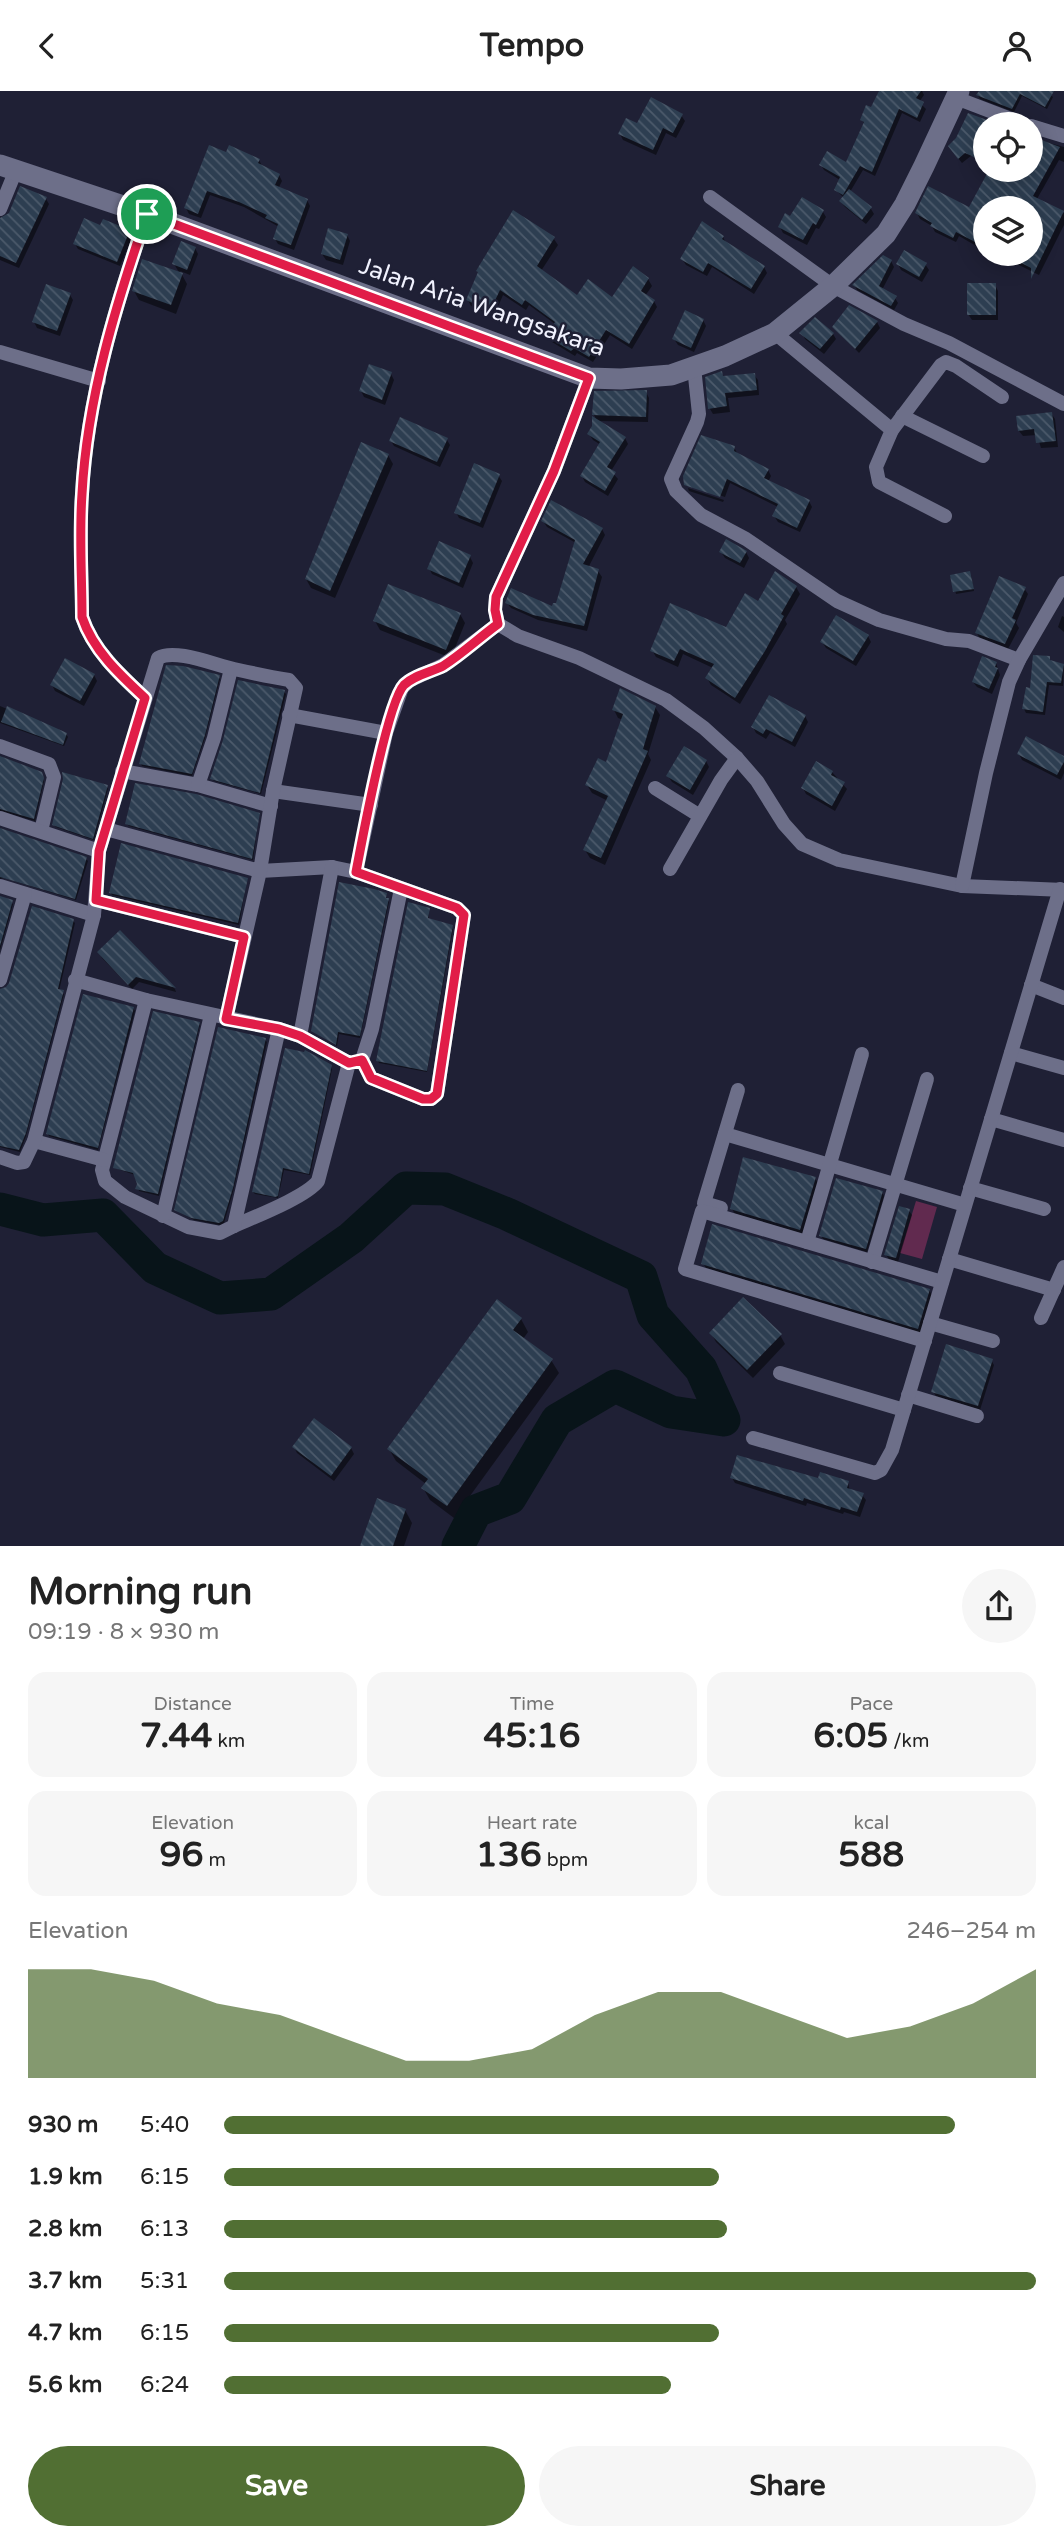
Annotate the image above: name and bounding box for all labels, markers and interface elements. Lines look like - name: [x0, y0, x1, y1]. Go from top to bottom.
- icon: back: [28, 27, 66, 65]
- text: Tempo: [480, 27, 584, 65]
- icon: person: [998, 27, 1036, 65]
- map controls: [973, 112, 1043, 266]
- button: locate: [973, 112, 1043, 182]
- pin: [117, 184, 177, 244]
- icon: arrive: [128, 195, 166, 233]
- button: layers: [973, 196, 1043, 266]
- street label: Jalan Aria Wangsakara: [355, 251, 609, 363]
- text: Morning run: [28, 1569, 252, 1615]
- button: share: [962, 1569, 1036, 1643]
- text: 09:19 · 8 × 930 m: [28, 1618, 219, 1646]
- text: Distance: [154, 1693, 232, 1715]
- text: Time: [510, 1693, 554, 1715]
- text: Pace: [849, 1693, 893, 1715]
- text: 7.44: [140, 1715, 213, 1757]
- text: 45:16: [483, 1715, 581, 1757]
- text: 6:05: [813, 1715, 888, 1757]
- text: km: [213, 1730, 245, 1752]
- text: /km: [888, 1730, 929, 1752]
- text: Elevation: [151, 1812, 234, 1834]
- text: Heart rate: [487, 1812, 577, 1834]
- text: kcal: [853, 1812, 889, 1834]
- text: 96: [159, 1834, 203, 1876]
- text: 136: [476, 1834, 542, 1876]
- text: 588: [838, 1834, 904, 1876]
- text: m: [203, 1849, 226, 1871]
- text: bpm: [542, 1849, 588, 1871]
- text: Elevation: [28, 1917, 129, 1945]
- text: 246–254 m: [907, 1917, 1036, 1945]
- text: 930 m: [28, 2111, 98, 2139]
- text: 5:40: [140, 2111, 189, 2139]
- text: 1.9 km: [28, 2163, 103, 2191]
- text: 6:15: [140, 2163, 189, 2191]
- text: 2.8 km: [28, 2215, 102, 2243]
- text: 6:13: [140, 2215, 189, 2243]
- text: 3.7 km: [28, 2267, 102, 2295]
- text: 5:31: [140, 2267, 189, 2295]
- text: 4.7 km: [28, 2319, 102, 2347]
- text: 6:15: [140, 2319, 189, 2347]
- text: 5.6 km: [28, 2371, 102, 2399]
- text: 6:24: [140, 2371, 189, 2399]
- button: Save: [28, 2446, 525, 2526]
- button: Share: [539, 2446, 1036, 2526]

